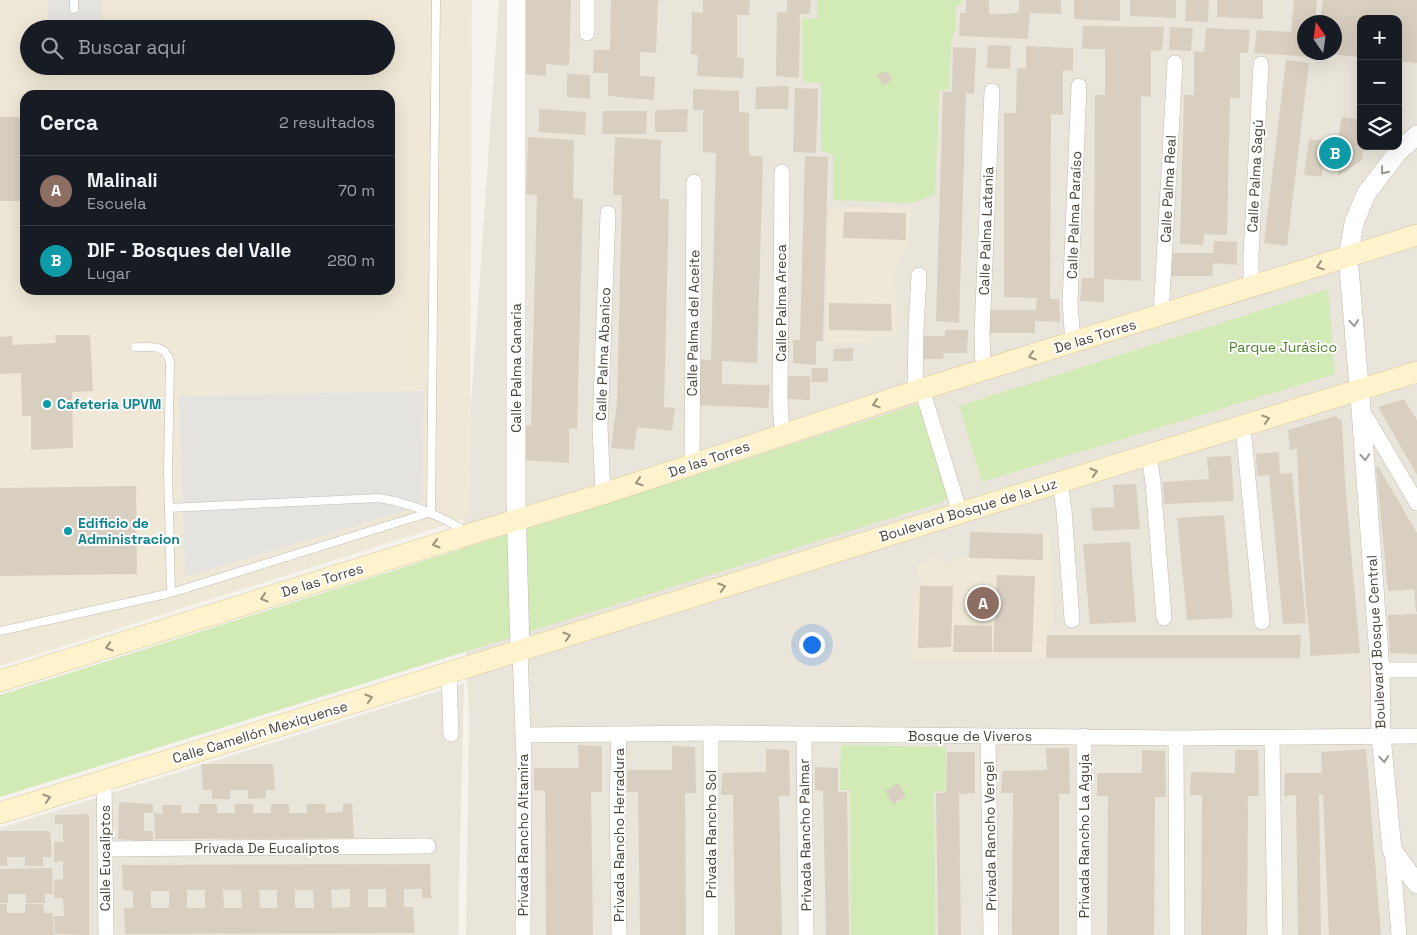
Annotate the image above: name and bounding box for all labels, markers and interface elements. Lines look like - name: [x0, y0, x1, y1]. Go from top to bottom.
- north arrow: [1297, 15, 1342, 60]
- map controls: [1357, 15, 1402, 150]
- button: +: [1357, 15, 1402, 60]
- search box: [20, 20, 395, 75]
- icon: search: [38, 34, 66, 62]
- text: Buscar aquí: [78, 35, 186, 60]
- button: −: [1357, 60, 1402, 105]
- button: layers: [1357, 105, 1402, 150]
- text: Cerca: [40, 109, 98, 136]
- text: 2 resultados: [279, 112, 375, 133]
- street label: Calle Palma Sagú: [1243, 119, 1267, 233]
- pin: B: [1319, 134, 1351, 172]
- street label: Calle Palma Real: [1156, 135, 1180, 243]
- street label: Calle Palma Paraíso: [1063, 151, 1085, 279]
- one-way arrow: [1381, 165, 1390, 175]
- street label: Calle Palma Latania: [975, 166, 997, 296]
- text: Malinali: [87, 168, 158, 193]
- text: A: [51, 180, 61, 201]
- text: 70 m: [338, 180, 375, 201]
- text: Escuela: [87, 193, 146, 214]
- text: DIF - Bosques del Valle: [87, 238, 291, 263]
- street label: Calle Palma Areca: [772, 244, 790, 362]
- street label: Calle Palma del Aceite: [683, 249, 703, 397]
- text: B: [51, 250, 61, 271]
- text: 280 m: [327, 250, 375, 271]
- one-way arrow: [1317, 260, 1325, 270]
- text: Lugar: [87, 263, 131, 284]
- street label: Calle Palma Abanico: [592, 287, 614, 421]
- street label: Calle Palma Canaria: [507, 303, 525, 433]
- street label: De las Torres: [1052, 315, 1138, 357]
- one-way arrow: [1348, 319, 1359, 327]
- park label: Parque Jurásico: [1229, 338, 1337, 356]
- one-way arrow: [1028, 350, 1036, 360]
- place label: Cafeteria UPVM: [57, 395, 161, 413]
- marker: Cafeteria UPVM: [41, 398, 53, 410]
- one-way arrow: [873, 398, 881, 408]
- one-way arrow: [1262, 415, 1270, 425]
- street label: De las Torres: [666, 437, 752, 481]
- one-way arrow: [1359, 453, 1370, 461]
- one-way arrow: [1089, 467, 1098, 477]
- street label: Boulevard Bosque de la Luz: [877, 474, 1059, 546]
- one-way arrow: [635, 476, 644, 486]
- place label: Edificio de Administracion: [78, 514, 180, 548]
- marker: Edificio de Administracion: [62, 525, 74, 537]
- one-way arrow: [432, 539, 441, 549]
- street label: Boulevard Bosque Central: [1362, 554, 1390, 730]
- street label: De las Torres: [279, 559, 365, 601]
- one-way arrow: [717, 583, 725, 593]
- pin: A: [967, 584, 999, 622]
- one-way arrow: [261, 593, 269, 603]
- one-way arrow: [562, 632, 570, 642]
- your location: [799, 632, 825, 658]
- one-way arrow: [106, 641, 114, 651]
- one-way arrow: [364, 693, 372, 703]
- street label: Calle Camellón Mexiquense: [170, 697, 350, 767]
- street label: Bosque de Viveros: [908, 727, 1032, 745]
- street label: Privada Rancho Herradura: [610, 748, 628, 922]
- street label: Privada Rancho Altamira: [514, 754, 532, 916]
- street label: Privada Rancho La Aguja: [1075, 754, 1093, 918]
- one-way arrow: [1378, 755, 1389, 763]
- street label: Privada Rancho Palmar: [795, 758, 815, 912]
- street label: Privada Rancho Vergel: [980, 761, 1000, 911]
- street label: Privada Rancho Sol: [702, 770, 720, 898]
- one-way arrow: [42, 794, 50, 804]
- street label: Calle Eucaliptos: [96, 805, 114, 911]
- street label: Privada De Eucaliptos: [195, 839, 339, 857]

